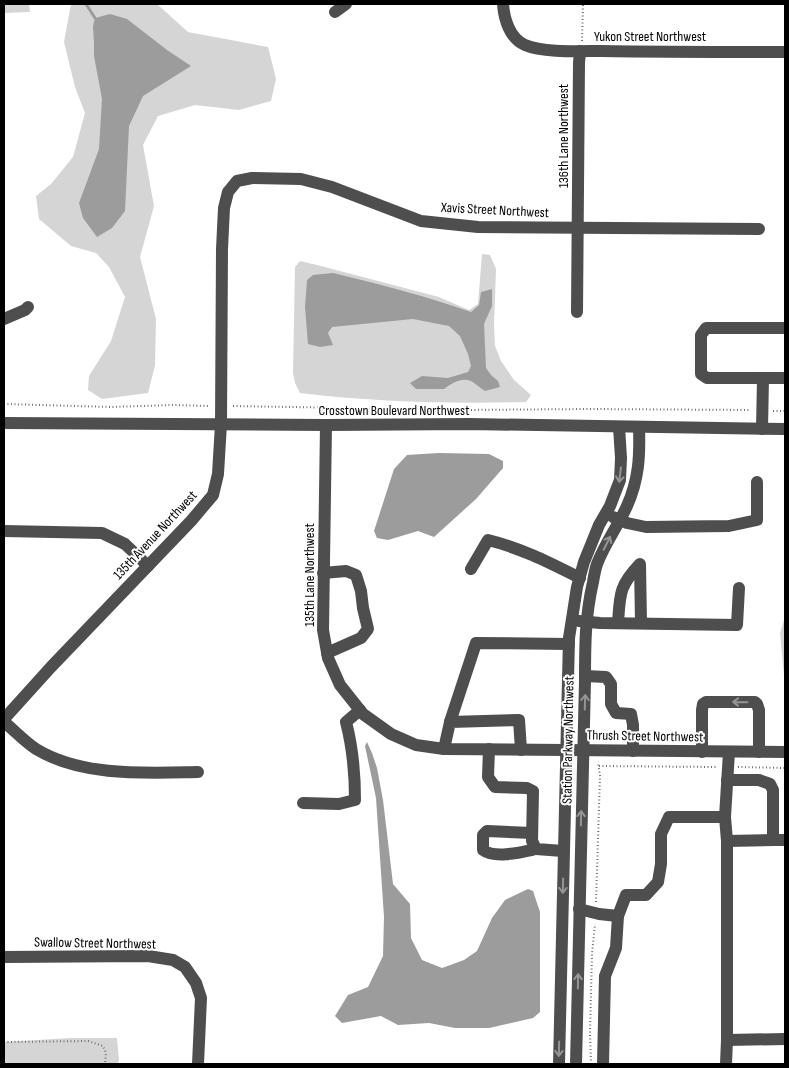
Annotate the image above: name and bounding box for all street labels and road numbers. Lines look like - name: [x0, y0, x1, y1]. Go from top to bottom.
- street label: Yukon Street Northwest: [594, 28, 706, 45]
- street label: 136th Lane Northwest: [555, 84, 572, 188]
- street label: Xavis Street Northwest: [440, 199, 549, 221]
- street label: Crosstown Boulevard Northwest: [319, 402, 469, 419]
- street label: 135th Avenue Northwest: [109, 487, 201, 583]
- street label: 135th Lane Northwest: [301, 523, 318, 627]
- street label: Station Parkway Northwest: [558, 676, 578, 804]
- street label: Thrush Street Northwest: [587, 726, 703, 746]
- street label: Swallow Street Northwest: [34, 933, 156, 953]

